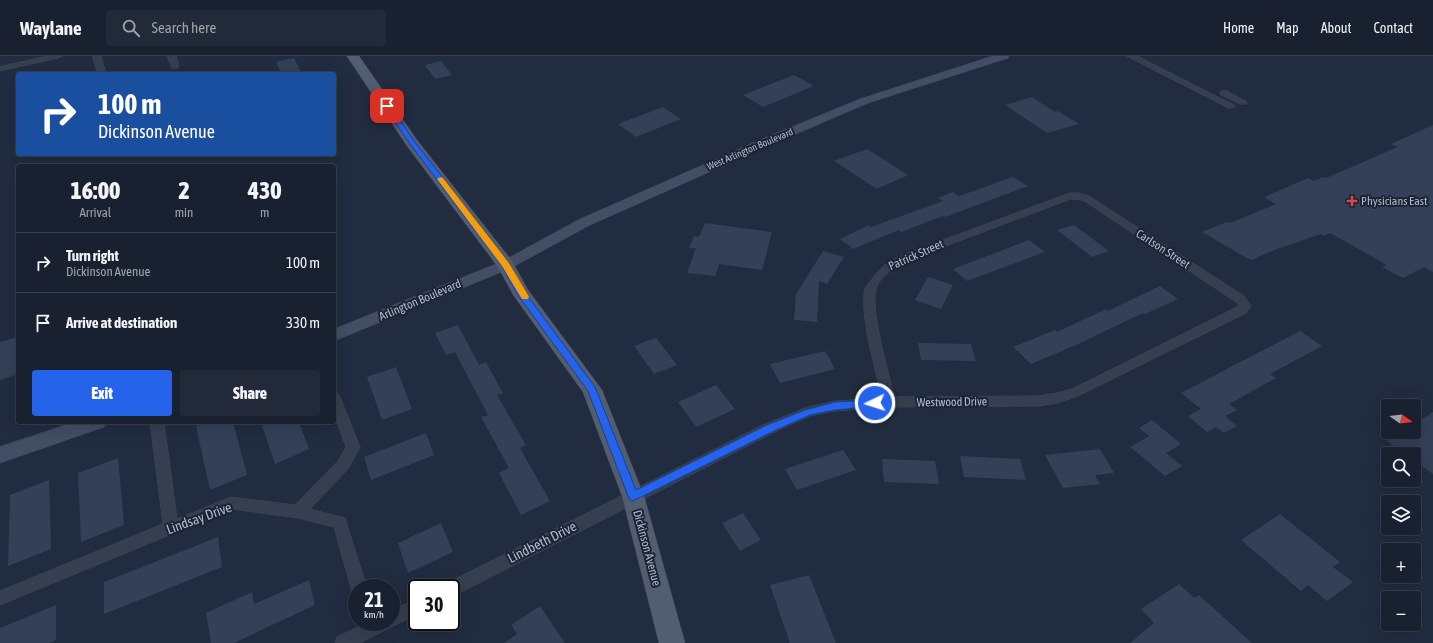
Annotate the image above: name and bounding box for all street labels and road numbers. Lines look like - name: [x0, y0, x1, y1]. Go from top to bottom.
- street label: West Arlington Boulevard: [705, 126, 795, 172]
- street label: Carlson Street: [1133, 226, 1193, 272]
- street label: Patrick Street: [886, 236, 946, 273]
- street label: Arlington Boulevard: [377, 276, 463, 324]
- street label: Westwood Drive: [917, 394, 987, 410]
- street label: Lindsay Drive: [164, 499, 234, 537]
- street label: Dickinson Avenue: [630, 509, 664, 587]
- street label: Lindbeth Drive: [505, 518, 579, 566]

